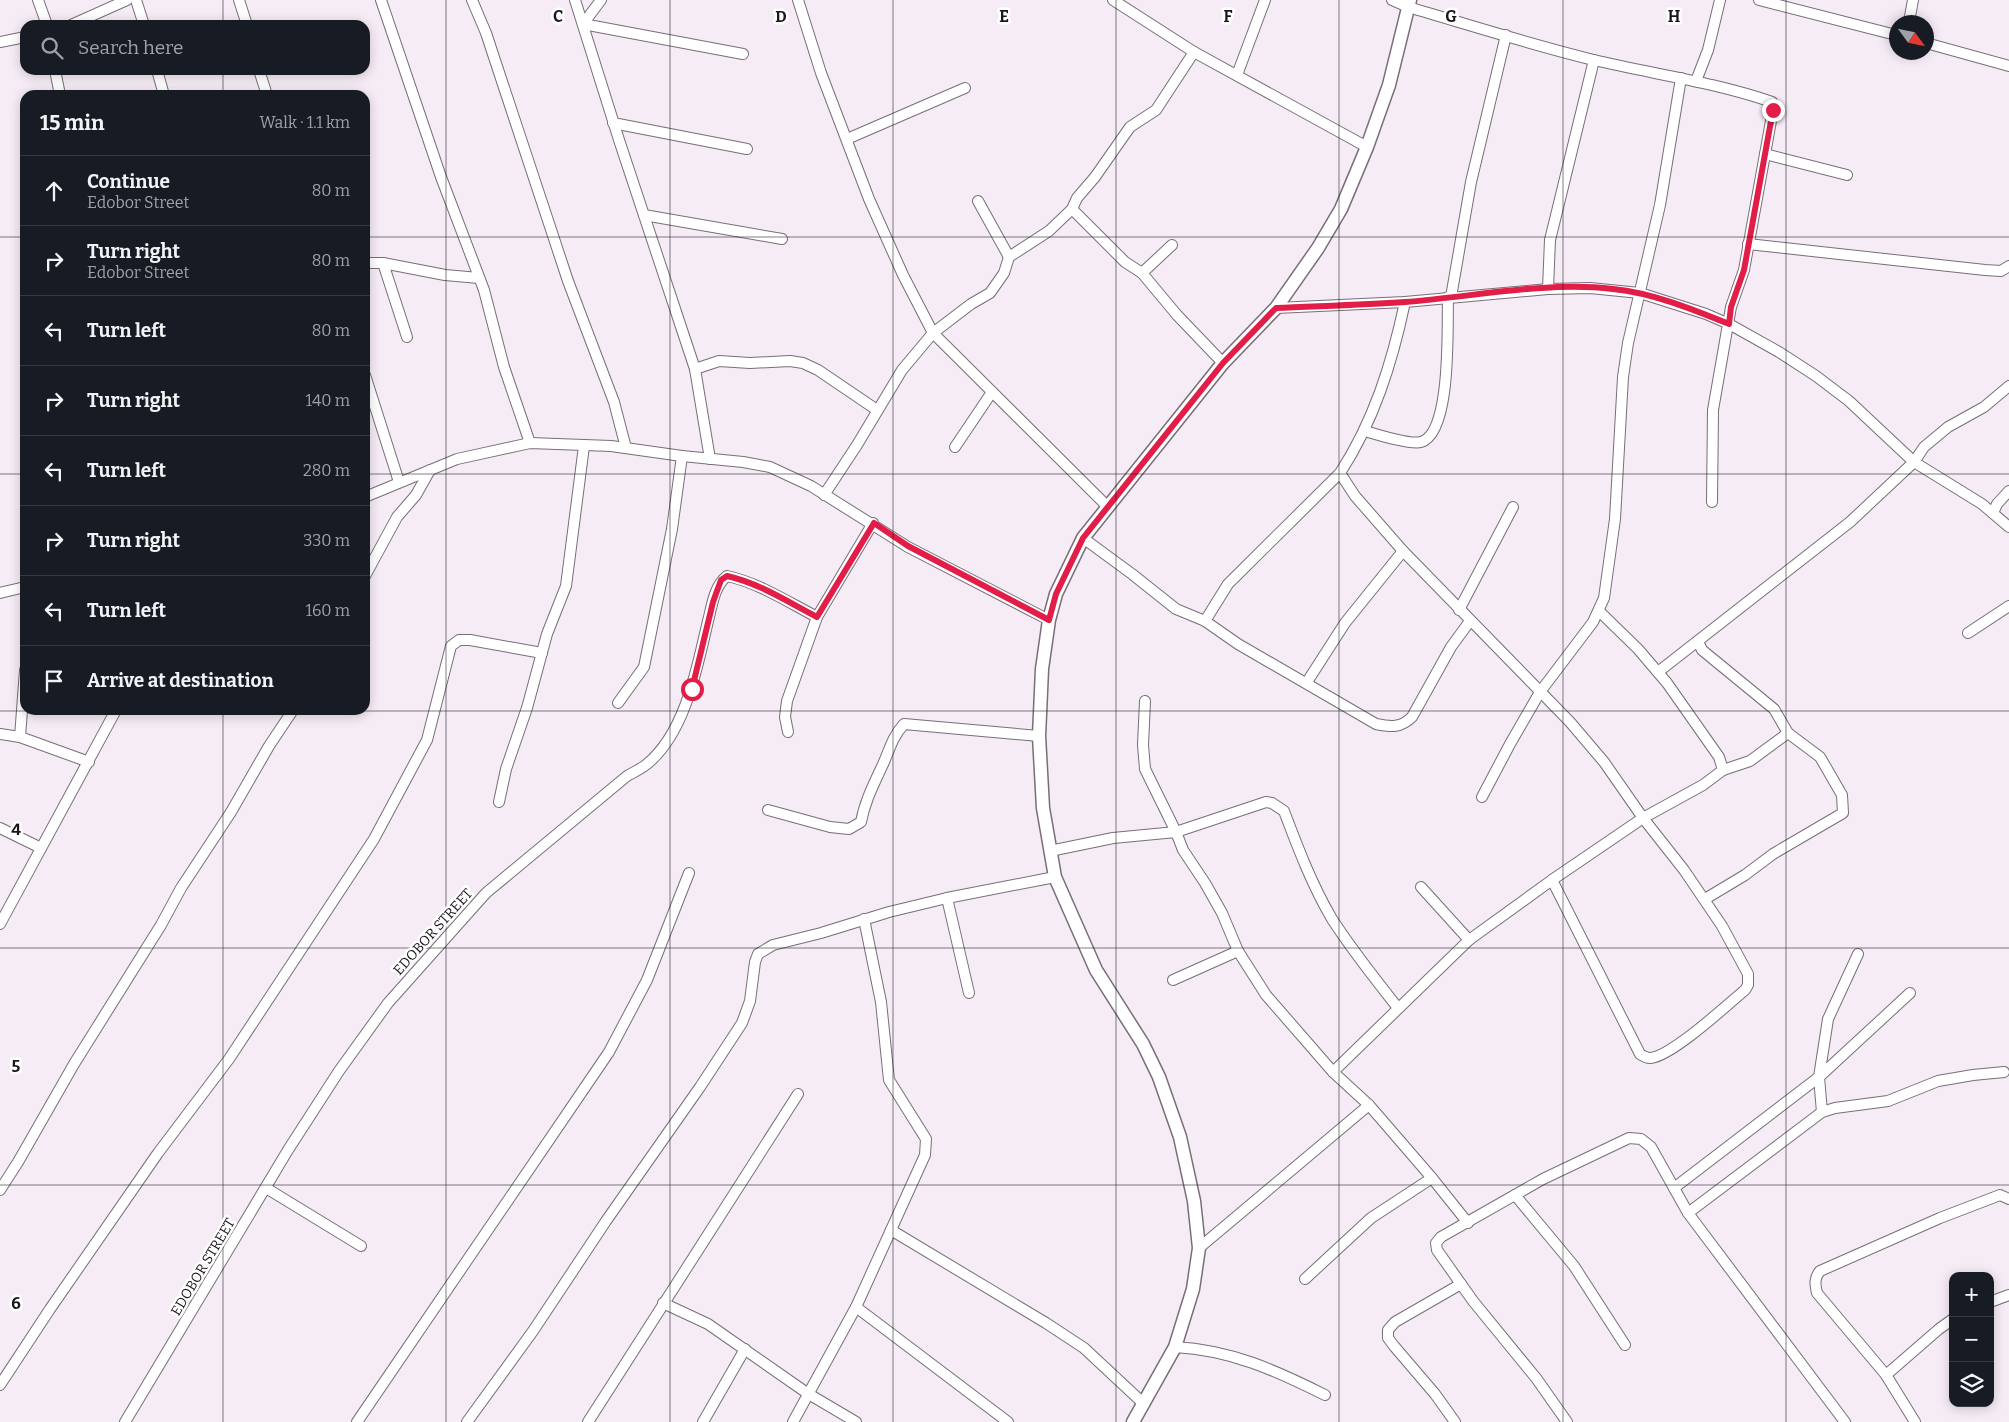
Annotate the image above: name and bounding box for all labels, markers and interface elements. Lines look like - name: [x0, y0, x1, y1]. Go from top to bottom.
- text: C: [553, 7, 563, 26]
- text: D: [775, 7, 787, 26]
- text: E: [999, 7, 1009, 26]
- text: F: [1224, 7, 1233, 26]
- text: G: [1445, 7, 1457, 26]
- text: H: [1668, 7, 1681, 26]
- north arrow: [1889, 15, 1934, 60]
- search box: [20, 20, 370, 75]
- icon: search: [38, 34, 66, 62]
- text: Search here: [78, 36, 183, 59]
- route end: [1762, 99, 1785, 122]
- text: 15 min: [40, 110, 105, 136]
- text: Walk · 1.1 km: [260, 113, 350, 132]
- text: Continue: [87, 170, 170, 193]
- icon: ahead: [40, 177, 68, 205]
- text: 80 m: [312, 181, 350, 200]
- text: Edobor Street: [87, 193, 189, 212]
- text: Turn right: [87, 240, 180, 263]
- icon: right: [40, 247, 68, 275]
- text: 80 m: [312, 251, 350, 270]
- text: Edobor Street: [87, 263, 189, 282]
- icon: left: [40, 317, 68, 345]
- text: Turn left: [87, 319, 166, 342]
- text: 80 m: [312, 321, 350, 340]
- icon: right: [40, 387, 68, 415]
- text: Turn right: [87, 389, 180, 412]
- text: 140 m: [305, 391, 350, 410]
- icon: left: [40, 457, 68, 485]
- text: Turn left: [87, 459, 166, 482]
- text: 280 m: [303, 461, 350, 480]
- icon: right: [40, 527, 68, 555]
- text: Turn right: [87, 529, 180, 552]
- text: 330 m: [303, 531, 350, 550]
- icon: left: [40, 597, 68, 625]
- text: Turn left: [87, 599, 166, 622]
- text: 160 m: [305, 601, 350, 620]
- icon: arrive: [40, 667, 68, 695]
- text: Arrive at destination: [87, 669, 274, 692]
- route start: [681, 678, 704, 701]
- text: 4: [11, 820, 21, 839]
- street label: EDOBOR STREET: [390, 885, 476, 979]
- text: 5: [12, 1057, 21, 1076]
- street label: EDOBOR STREET: [167, 1215, 239, 1319]
- map controls: [1949, 1272, 1994, 1407]
- button: +: [1949, 1272, 1994, 1317]
- text: 6: [11, 1294, 21, 1313]
- button: −: [1949, 1317, 1994, 1362]
- button: layers: [1949, 1362, 1994, 1407]

